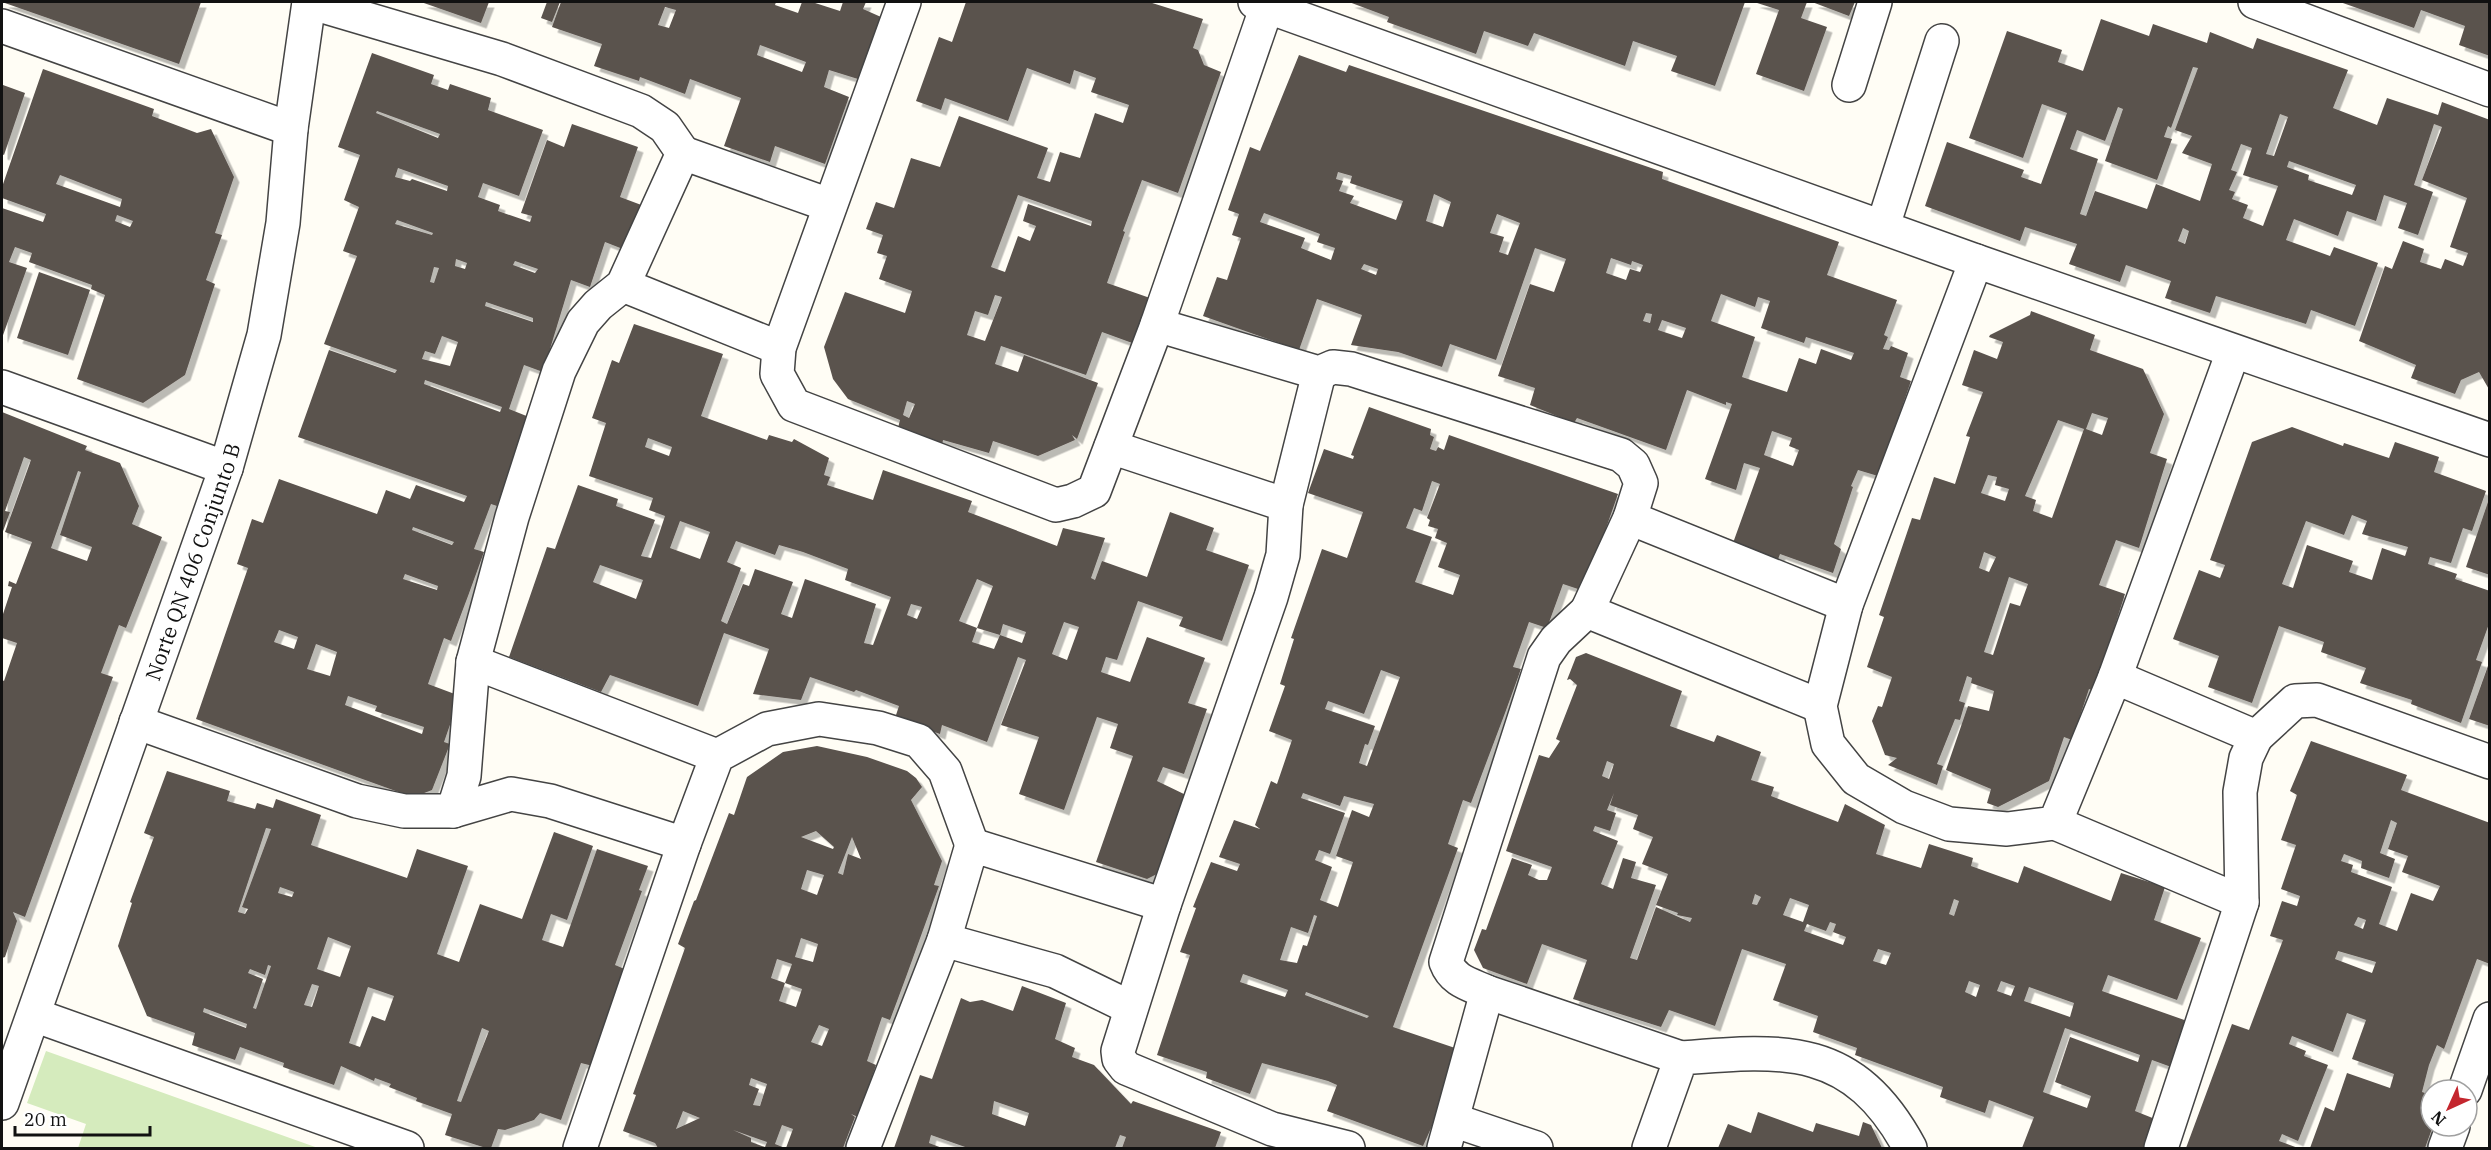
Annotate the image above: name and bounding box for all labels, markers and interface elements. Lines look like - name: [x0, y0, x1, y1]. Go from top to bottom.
- street label: Norte QN 406 Conjunto B: [138, 440, 246, 684]
- north arrow: [2419, 1078, 2479, 1138]
- scale bar: [15, 1099, 150, 1137]
- text: N: [2427, 1107, 2450, 1130]
- text: 20 m: [24, 1108, 67, 1131]

